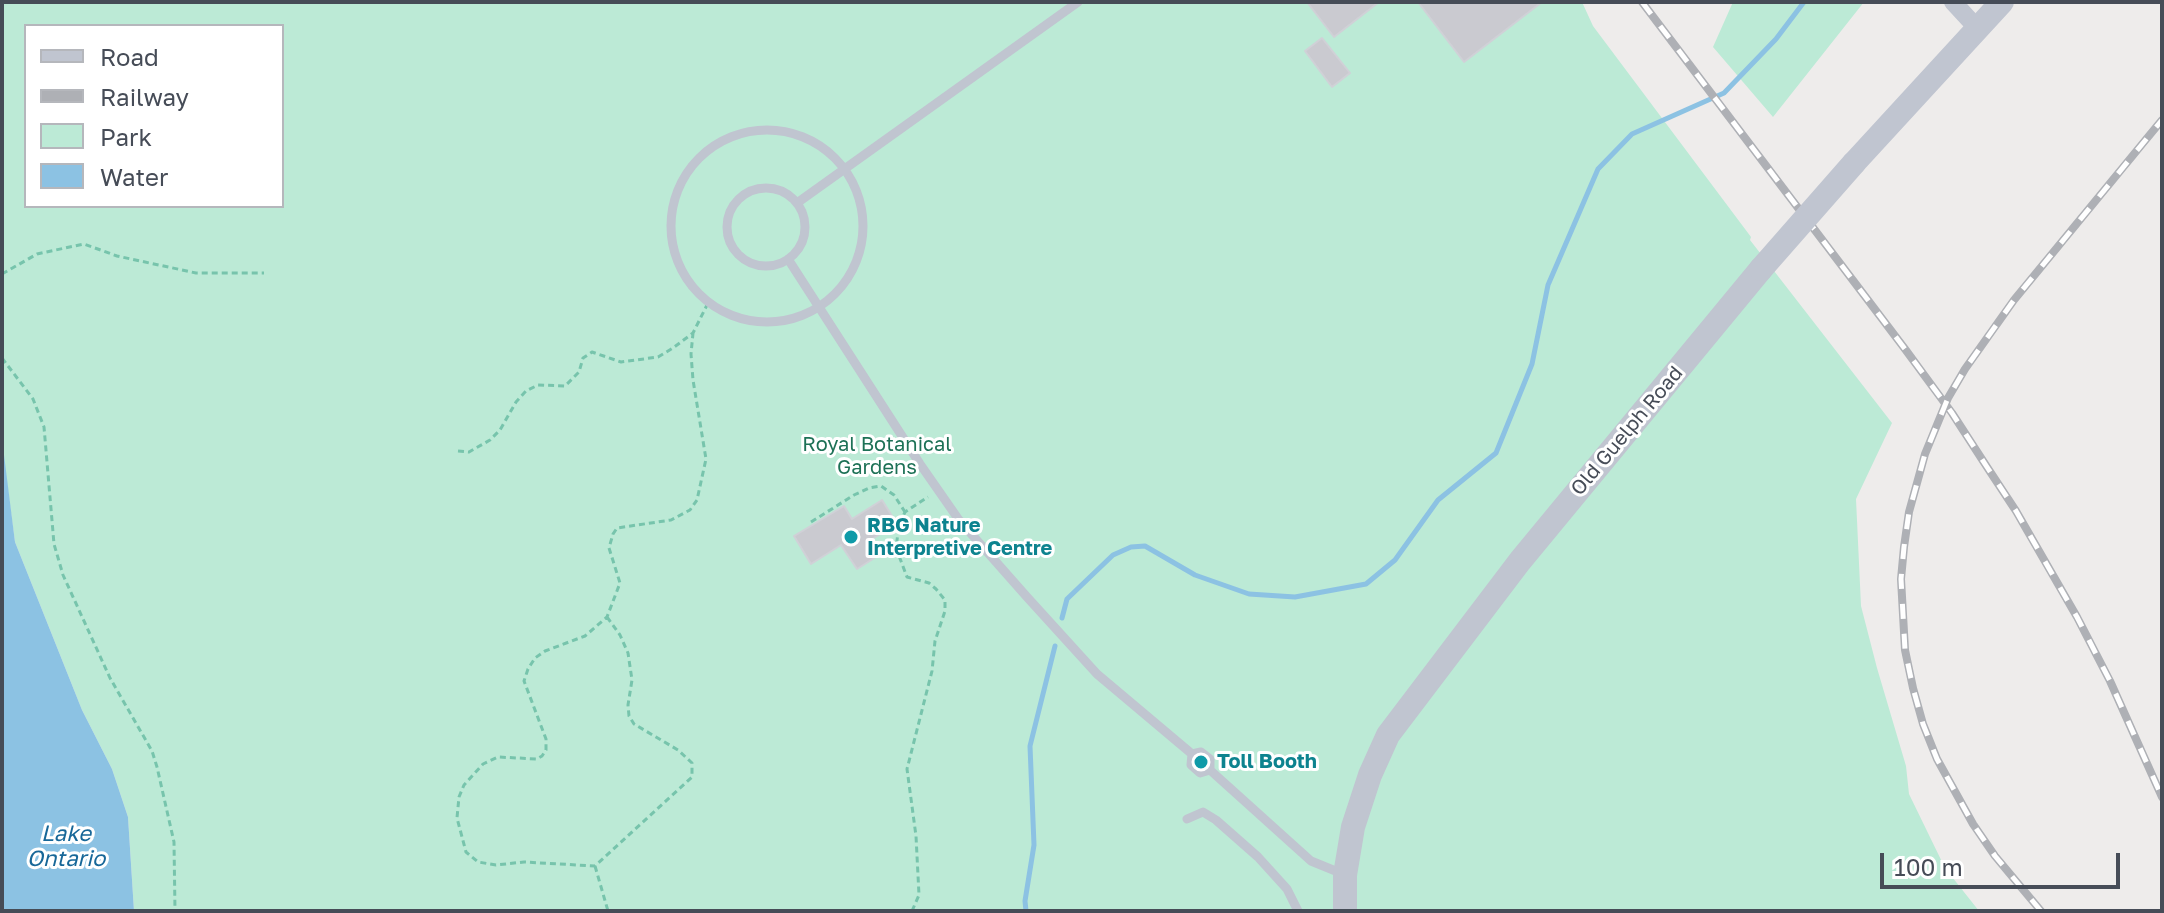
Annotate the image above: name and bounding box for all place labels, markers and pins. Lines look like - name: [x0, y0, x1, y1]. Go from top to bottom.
- place label: RBG Nature Interpretive Centre: [867, 514, 1052, 561]
- marker: RBG Nature Interpretive Centre: [842, 528, 860, 546]
- place label: Toll Booth: [1217, 750, 1317, 774]
- marker: Toll Booth: [1192, 753, 1210, 771]

